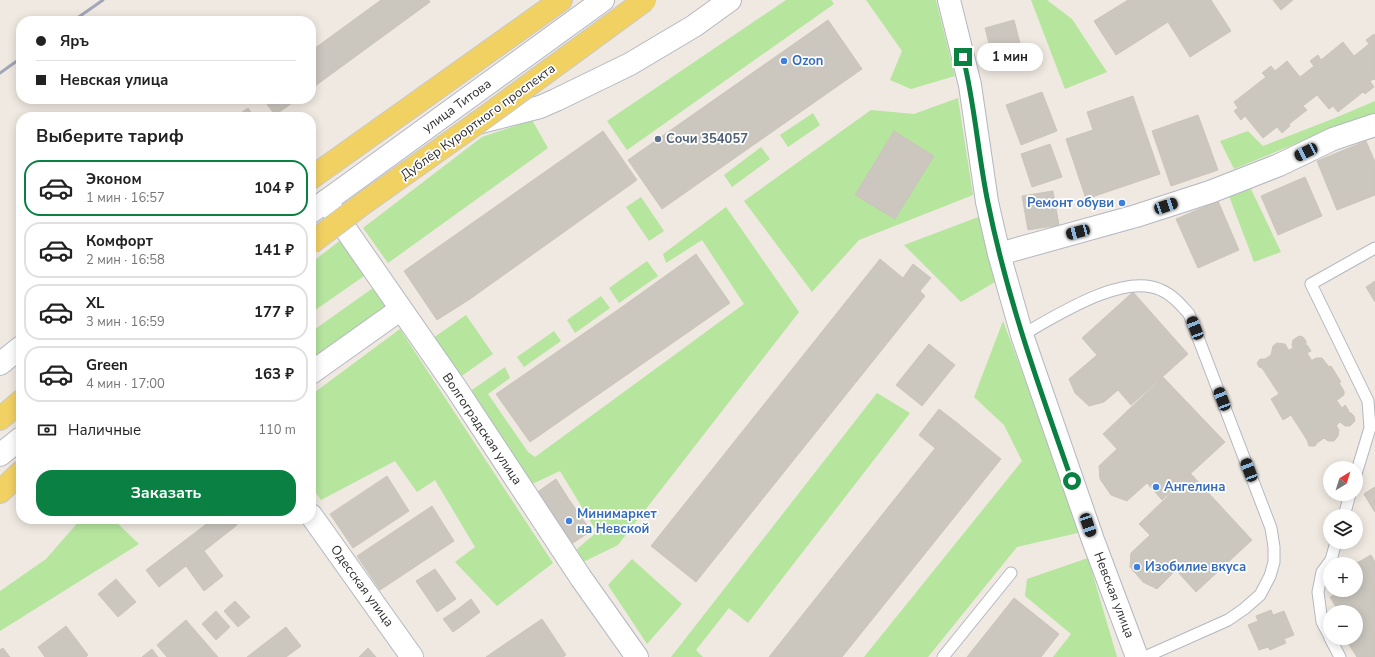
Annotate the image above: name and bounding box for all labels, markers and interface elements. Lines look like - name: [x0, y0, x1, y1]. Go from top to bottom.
- text: Яръ: [60, 31, 89, 51]
- callout: 1 мин: [977, 43, 1043, 71]
- route end: [954, 48, 972, 66]
- text: 1 мин: [992, 48, 1028, 66]
- place label: Ozon: [792, 52, 823, 70]
- marker: Ozon: [779, 56, 789, 66]
- street label: Дублёр Курортного проспекта: [397, 60, 559, 184]
- text: Невская улица: [60, 70, 168, 90]
- street label: улица Титова: [419, 75, 495, 137]
- text: Выберите тариф: [36, 124, 184, 148]
- place label: Сочи 354057: [666, 130, 748, 148]
- marker: Сочи 354057: [653, 134, 663, 144]
- car: [1293, 141, 1319, 163]
- text: Эконом: [86, 169, 142, 189]
- icon: car: [38, 170, 74, 206]
- text: 104 ₽: [254, 178, 294, 198]
- text: 1 мин · 16:57: [86, 189, 165, 207]
- place label: Ремонт обуви: [1027, 194, 1114, 212]
- car: [1153, 196, 1179, 216]
- marker: Ремонт обуви: [1117, 198, 1127, 208]
- car: [1065, 223, 1091, 241]
- text: Комфорт: [86, 231, 153, 251]
- icon: car: [38, 232, 74, 268]
- text: 141 ₽: [254, 240, 294, 260]
- text: 2 мин · 16:58: [86, 251, 165, 269]
- text: XL: [86, 293, 105, 313]
- icon: car: [38, 294, 74, 330]
- text: 177 ₽: [254, 302, 294, 322]
- text: 3 мин · 16:59: [86, 313, 165, 331]
- car: [1185, 315, 1205, 341]
- text: Green: [86, 355, 128, 375]
- icon: car: [38, 356, 74, 392]
- text: 163 ₽: [254, 364, 294, 384]
- street label: Волгоградская улица: [438, 370, 526, 488]
- text: 4 мин · 17:00: [86, 375, 165, 393]
- car: [1212, 386, 1232, 412]
- icon: cash: [36, 419, 58, 441]
- text: Наличные: [68, 420, 141, 440]
- text: 110 m: [258, 421, 296, 439]
- car: [1239, 457, 1259, 483]
- north arrow: [1323, 461, 1363, 501]
- map controls: [1323, 461, 1363, 645]
- button: Заказать: [36, 470, 296, 516]
- route start: [1063, 472, 1081, 490]
- place label: Ангелина: [1164, 478, 1226, 496]
- marker: Ангелина: [1151, 482, 1161, 492]
- place label: Минимаркет на Невской: [577, 505, 658, 538]
- button: layers: [1323, 509, 1363, 549]
- car: [1078, 512, 1098, 538]
- marker: Минимаркет на Невской: [564, 516, 574, 526]
- street label: Одесская улица: [326, 541, 398, 631]
- street label: Невская улица: [1089, 549, 1139, 641]
- button: +: [1323, 557, 1363, 597]
- place label: Изобилие вкуса: [1145, 558, 1246, 576]
- marker: Изобилие вкуса: [1132, 562, 1142, 572]
- button: −: [1323, 605, 1363, 645]

